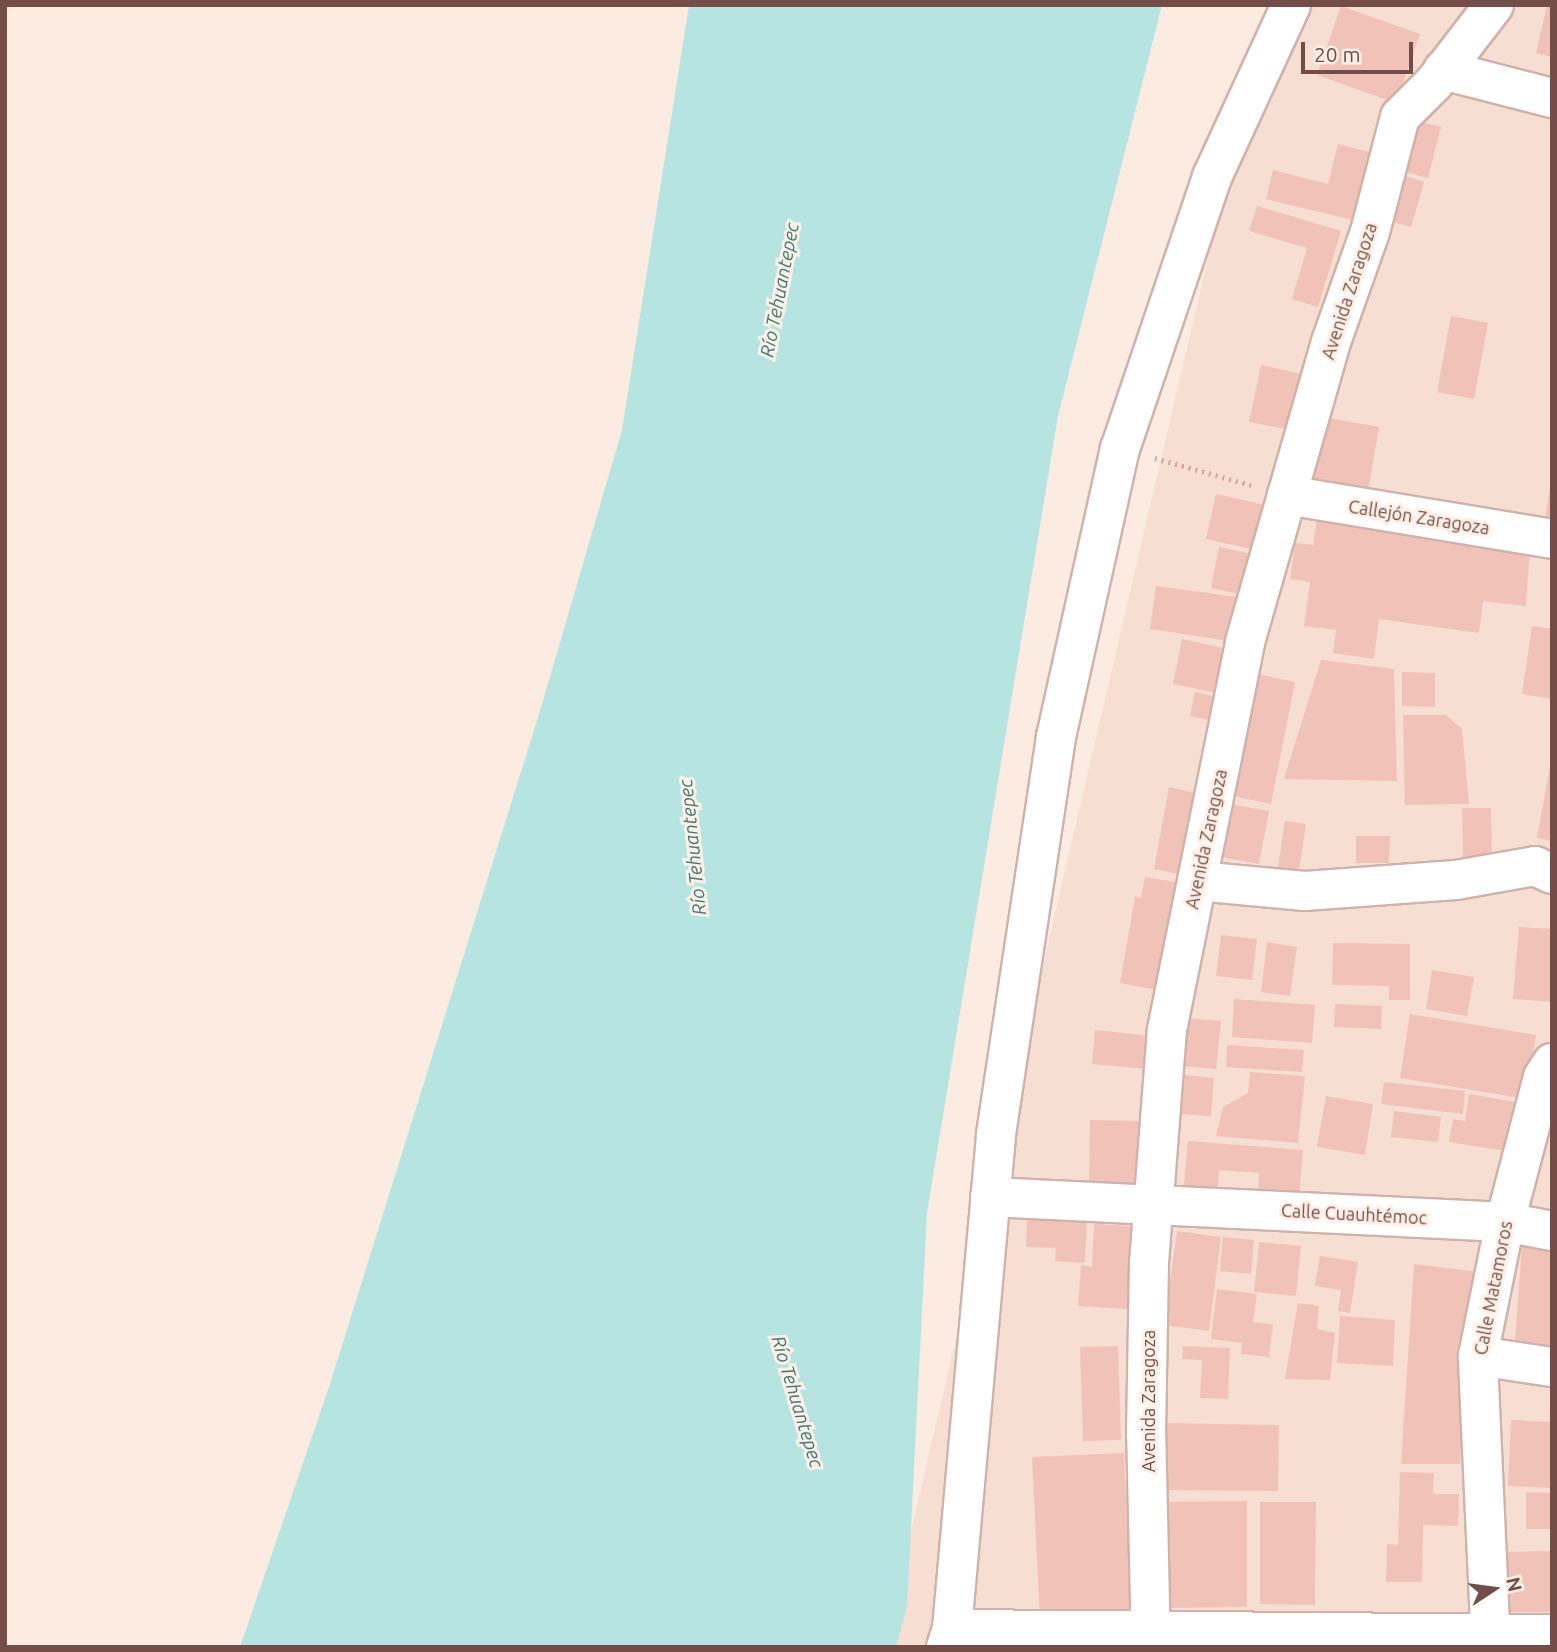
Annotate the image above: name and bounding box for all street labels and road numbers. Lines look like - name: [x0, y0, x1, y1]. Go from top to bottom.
- street label: Avenida Zaragoza: [1317, 220, 1381, 362]
- street label: Callejón Zaragoza: [1347, 495, 1491, 539]
- street label: Avenida Zaragoza: [1181, 767, 1231, 911]
- street label: Calle Cuauhtémoc: [1280, 1199, 1428, 1229]
- street label: Calle Matamoros: [1469, 1219, 1517, 1357]
- street label: Avenida Zaragoza: [1137, 1330, 1159, 1472]

